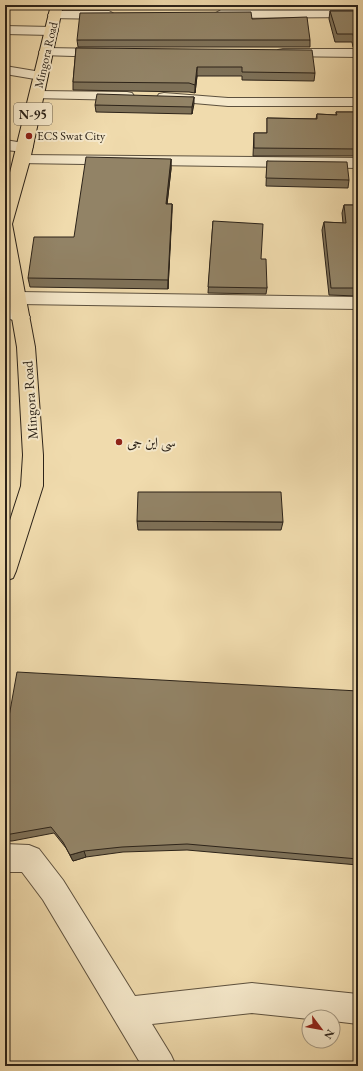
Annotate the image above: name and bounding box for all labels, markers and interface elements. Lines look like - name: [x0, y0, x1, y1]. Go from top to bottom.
- street label: Mingora Road: [31, 19, 62, 90]
- road number: N-95: [14, 103, 52, 125]
- place label: ECS Swat City: [37, 128, 106, 144]
- marker: ECS Swat City: [24, 131, 34, 141]
- street label: Mingora Road: [18, 359, 42, 440]
- place label: سی این جی: [127, 433, 176, 452]
- marker: سی این جی: [114, 437, 124, 447]
- north arrow: [301, 1009, 341, 1049]
- text: N: [321, 1027, 338, 1042]

